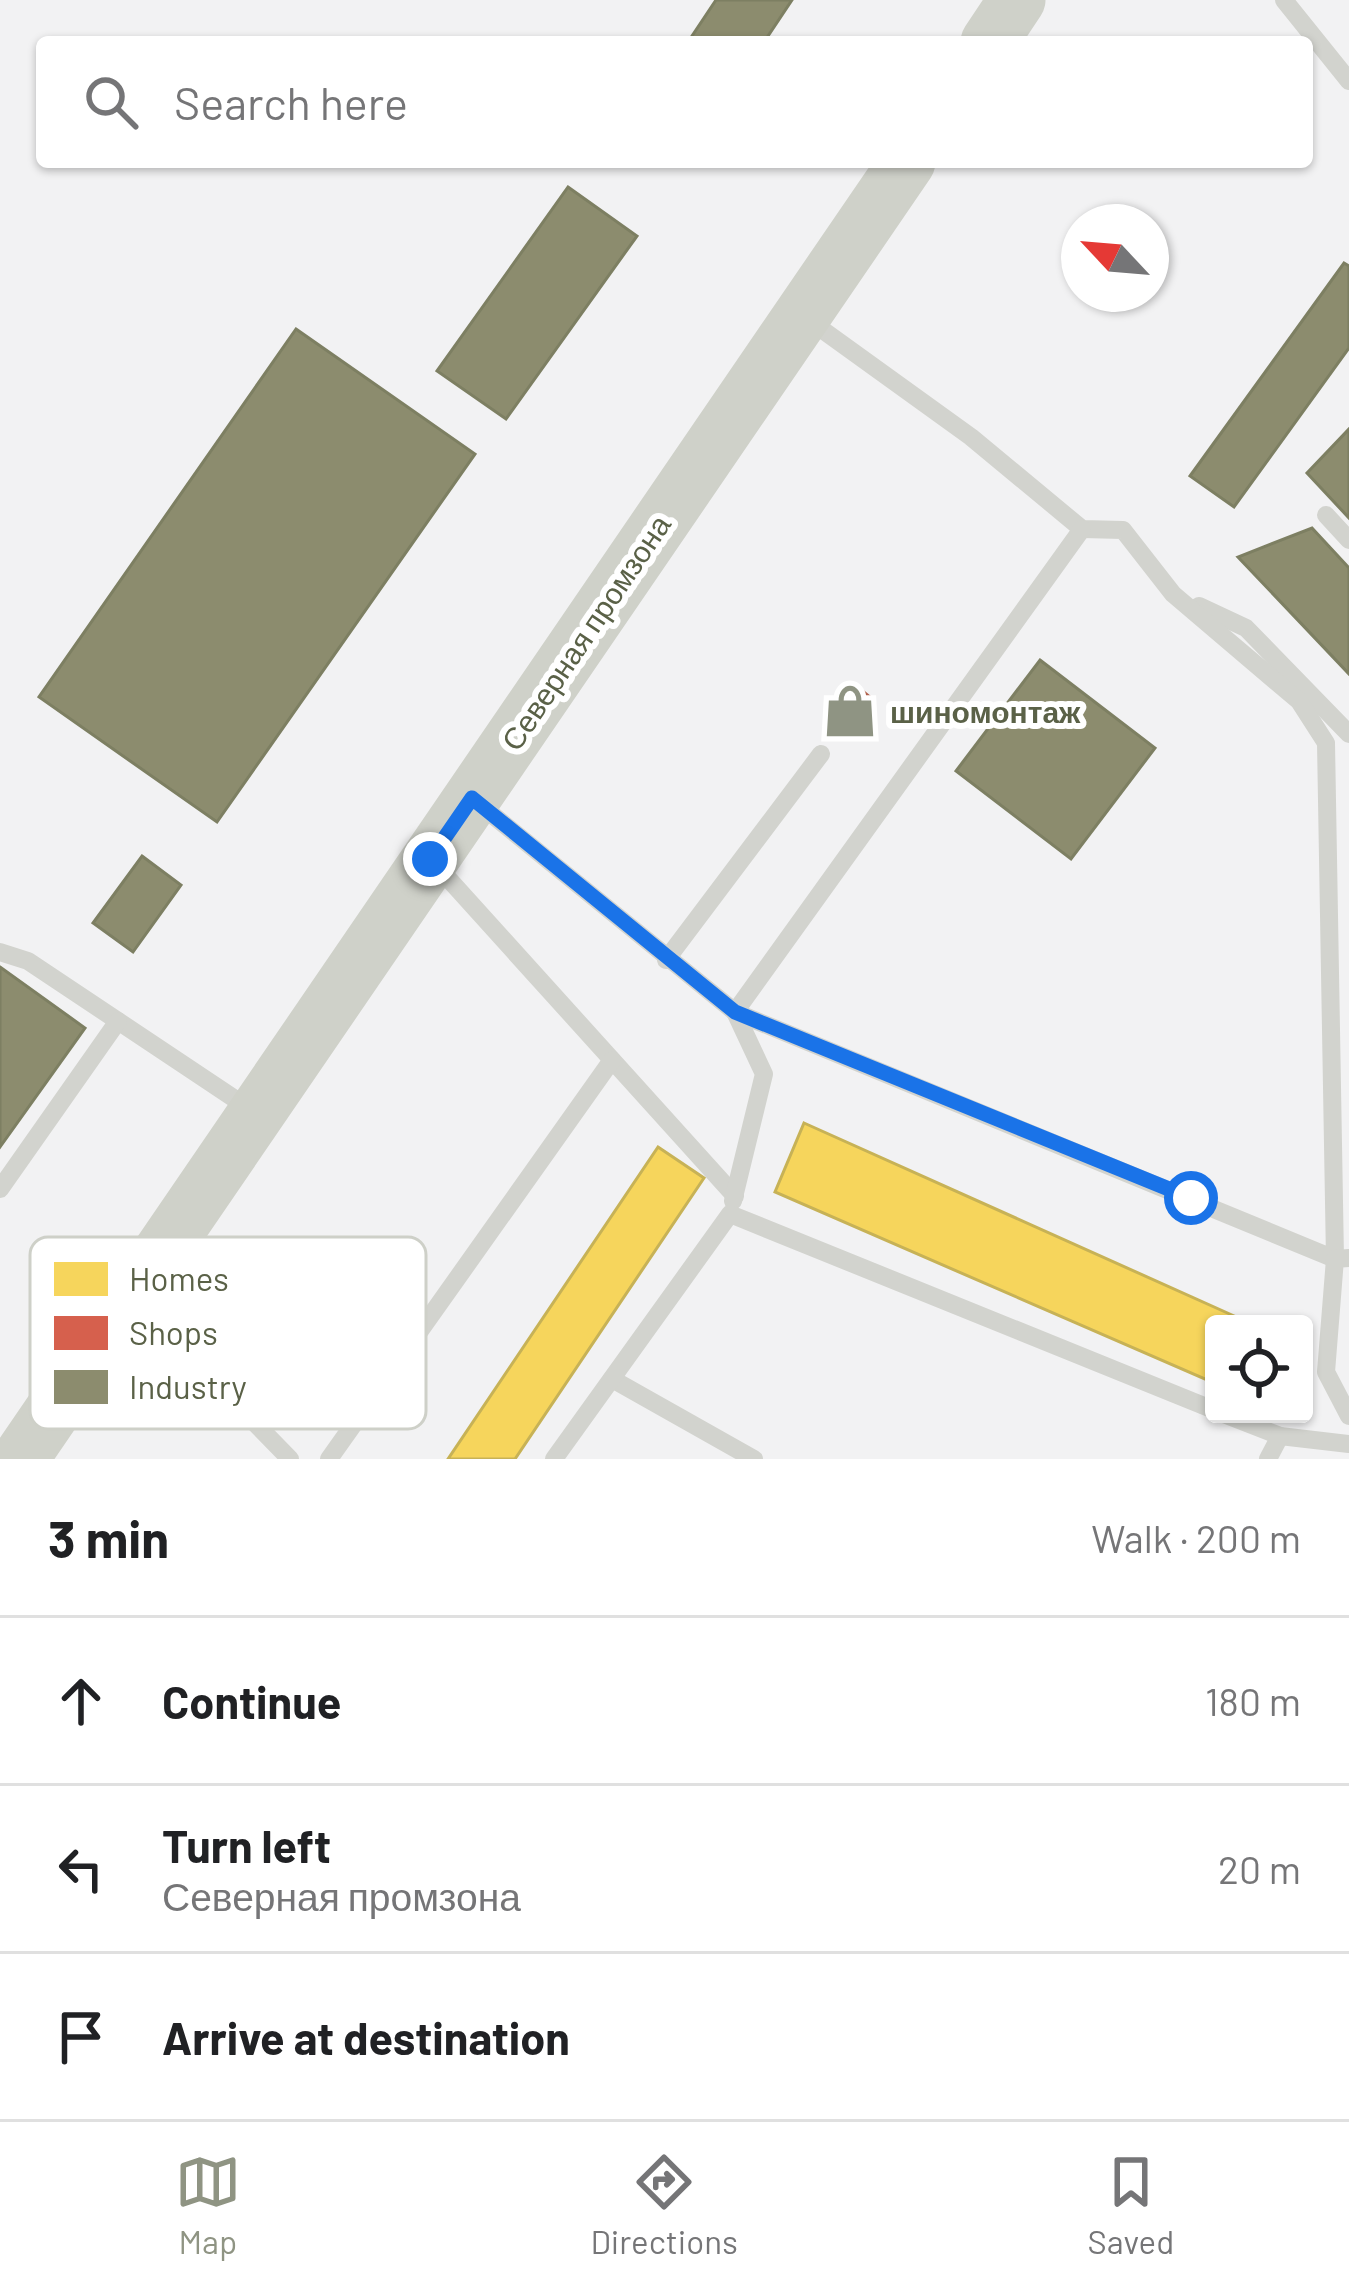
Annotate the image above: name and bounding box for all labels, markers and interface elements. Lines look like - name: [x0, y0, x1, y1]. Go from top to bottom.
- search box: [36, 36, 1313, 168]
- icon: search: [78, 69, 144, 135]
- text: Search here: [174, 75, 408, 129]
- north arrow: [1061, 204, 1169, 312]
- street label: Северная промзона: [493, 507, 677, 757]
- shop icon: шиномонтаж: [821, 682, 879, 740]
- place label: шиномонтаж: [890, 693, 1081, 729]
- route end: [403, 832, 457, 886]
- route start: [1164, 1171, 1218, 1225]
- legend: [30, 1237, 426, 1429]
- text: Homes: [129, 1258, 229, 1298]
- text: Shops: [129, 1312, 218, 1352]
- map controls: [1205, 1315, 1313, 1423]
- button: locate: [1205, 1315, 1313, 1423]
- text: Industry: [129, 1366, 247, 1406]
- text: 3 min: [48, 1507, 169, 1568]
- text: Walk · 200 m: [1091, 1514, 1301, 1561]
- icon: ahead: [48, 1668, 114, 1734]
- text: Continue: [162, 1674, 341, 1728]
- text: 180 m: [1205, 1677, 1301, 1724]
- text: Turn left: [162, 1818, 331, 1872]
- icon: left: [48, 1836, 114, 1902]
- text: 20 m: [1218, 1845, 1301, 1892]
- text: Северная промзона: [162, 1872, 521, 1919]
- icon: arrive: [48, 2004, 114, 2070]
- text: Arrive at destination: [162, 2010, 570, 2064]
- tab: Map: [175, 2149, 241, 2261]
- tab: Directions: [590, 2149, 738, 2261]
- tab: Saved: [1088, 2149, 1174, 2261]

